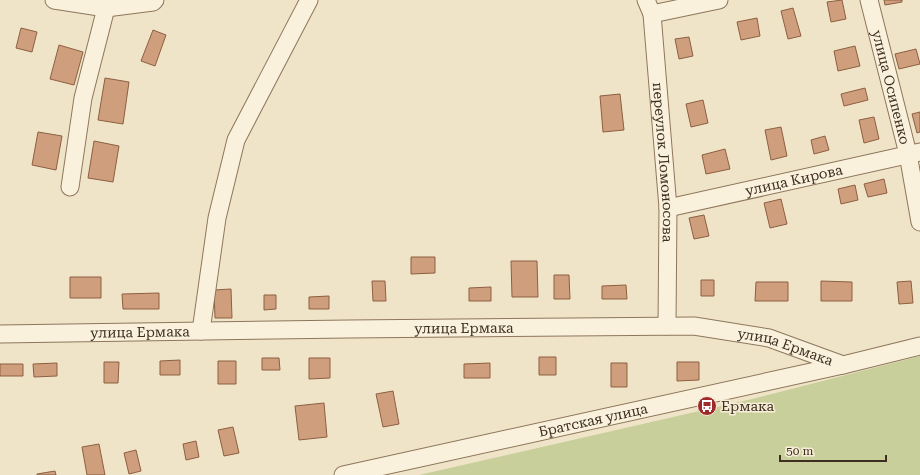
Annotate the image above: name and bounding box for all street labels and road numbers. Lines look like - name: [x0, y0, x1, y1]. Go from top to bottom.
- street label: улица Осипенко: [869, 28, 913, 146]
- street label: переулок Ломоносова: [650, 82, 676, 243]
- street label: улица Кирова: [744, 161, 844, 199]
- street label: улица Ермака: [414, 320, 514, 336]
- street label: улица Ермака: [90, 323, 190, 341]
- street label: улица Ермака: [736, 325, 836, 369]
- street label: Братская улица: [537, 400, 650, 440]

